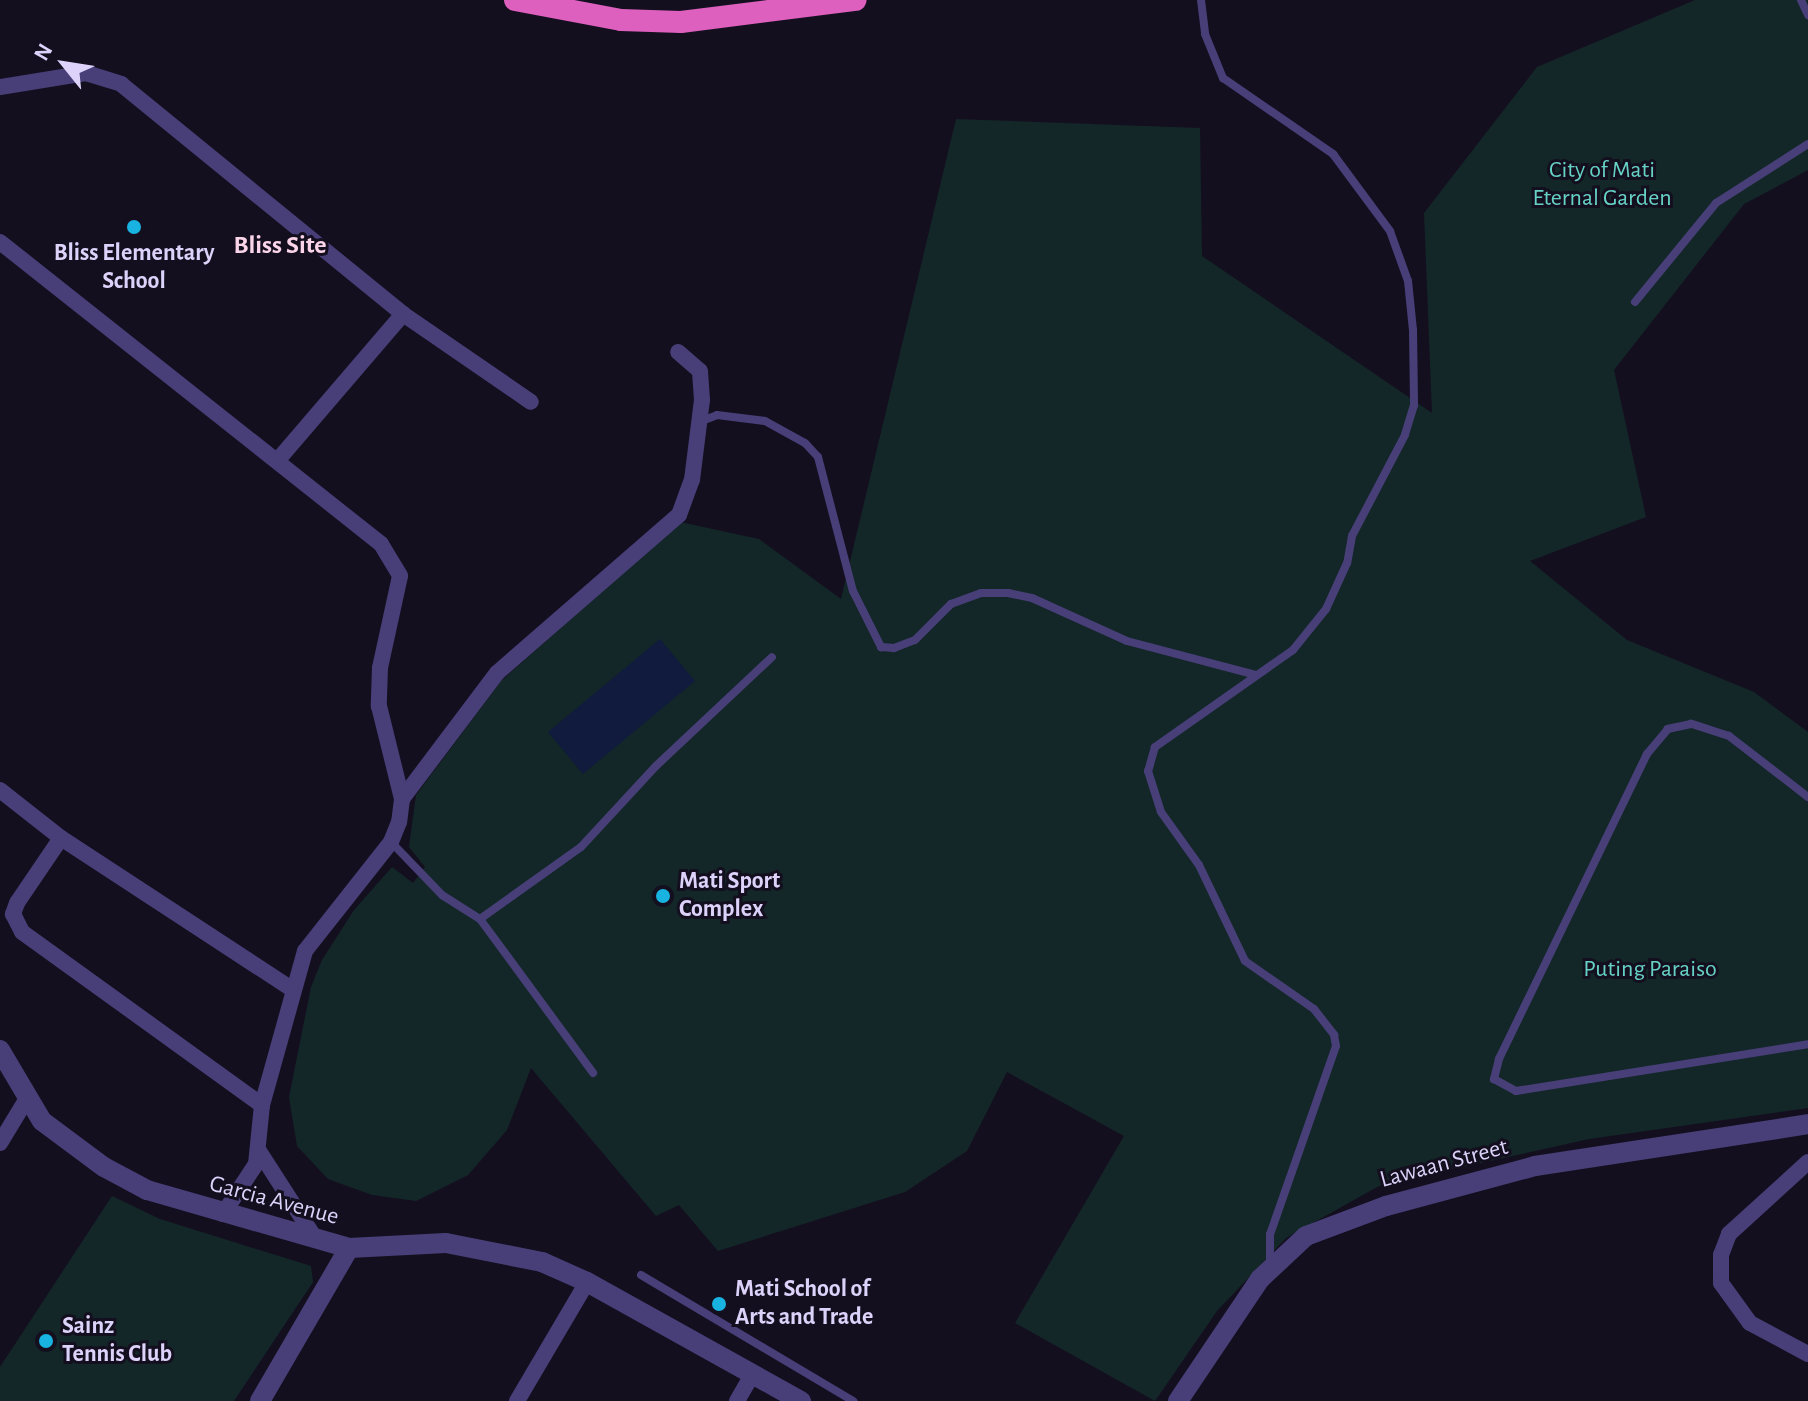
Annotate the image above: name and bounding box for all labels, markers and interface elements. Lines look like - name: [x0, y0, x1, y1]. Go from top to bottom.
- north arrow: [24, 24, 104, 104]
- text: N: [30, 40, 57, 64]
- park label: City of Mati Eternal Garden: [1532, 157, 1672, 213]
- marker: Bliss Elementary School: [125, 218, 143, 236]
- district label: Bliss Site: [233, 230, 327, 262]
- place label: Bliss Elementary School: [54, 240, 214, 296]
- place label: Mati Sport Complex: [679, 868, 780, 924]
- marker: Mati Sport Complex: [654, 887, 672, 905]
- park label: Puting Paraiso: [1583, 956, 1717, 984]
- street label: Lawaan Street: [1377, 1133, 1511, 1195]
- street label: Garcia Avenue: [206, 1170, 342, 1232]
- place label: Mati School of Arts and Trade: [735, 1276, 873, 1332]
- marker: Mati School of Arts and Trade: [710, 1295, 728, 1313]
- place label: Sainz Tennis Club: [62, 1313, 172, 1369]
- marker: Sainz Tennis Club: [37, 1332, 55, 1350]

